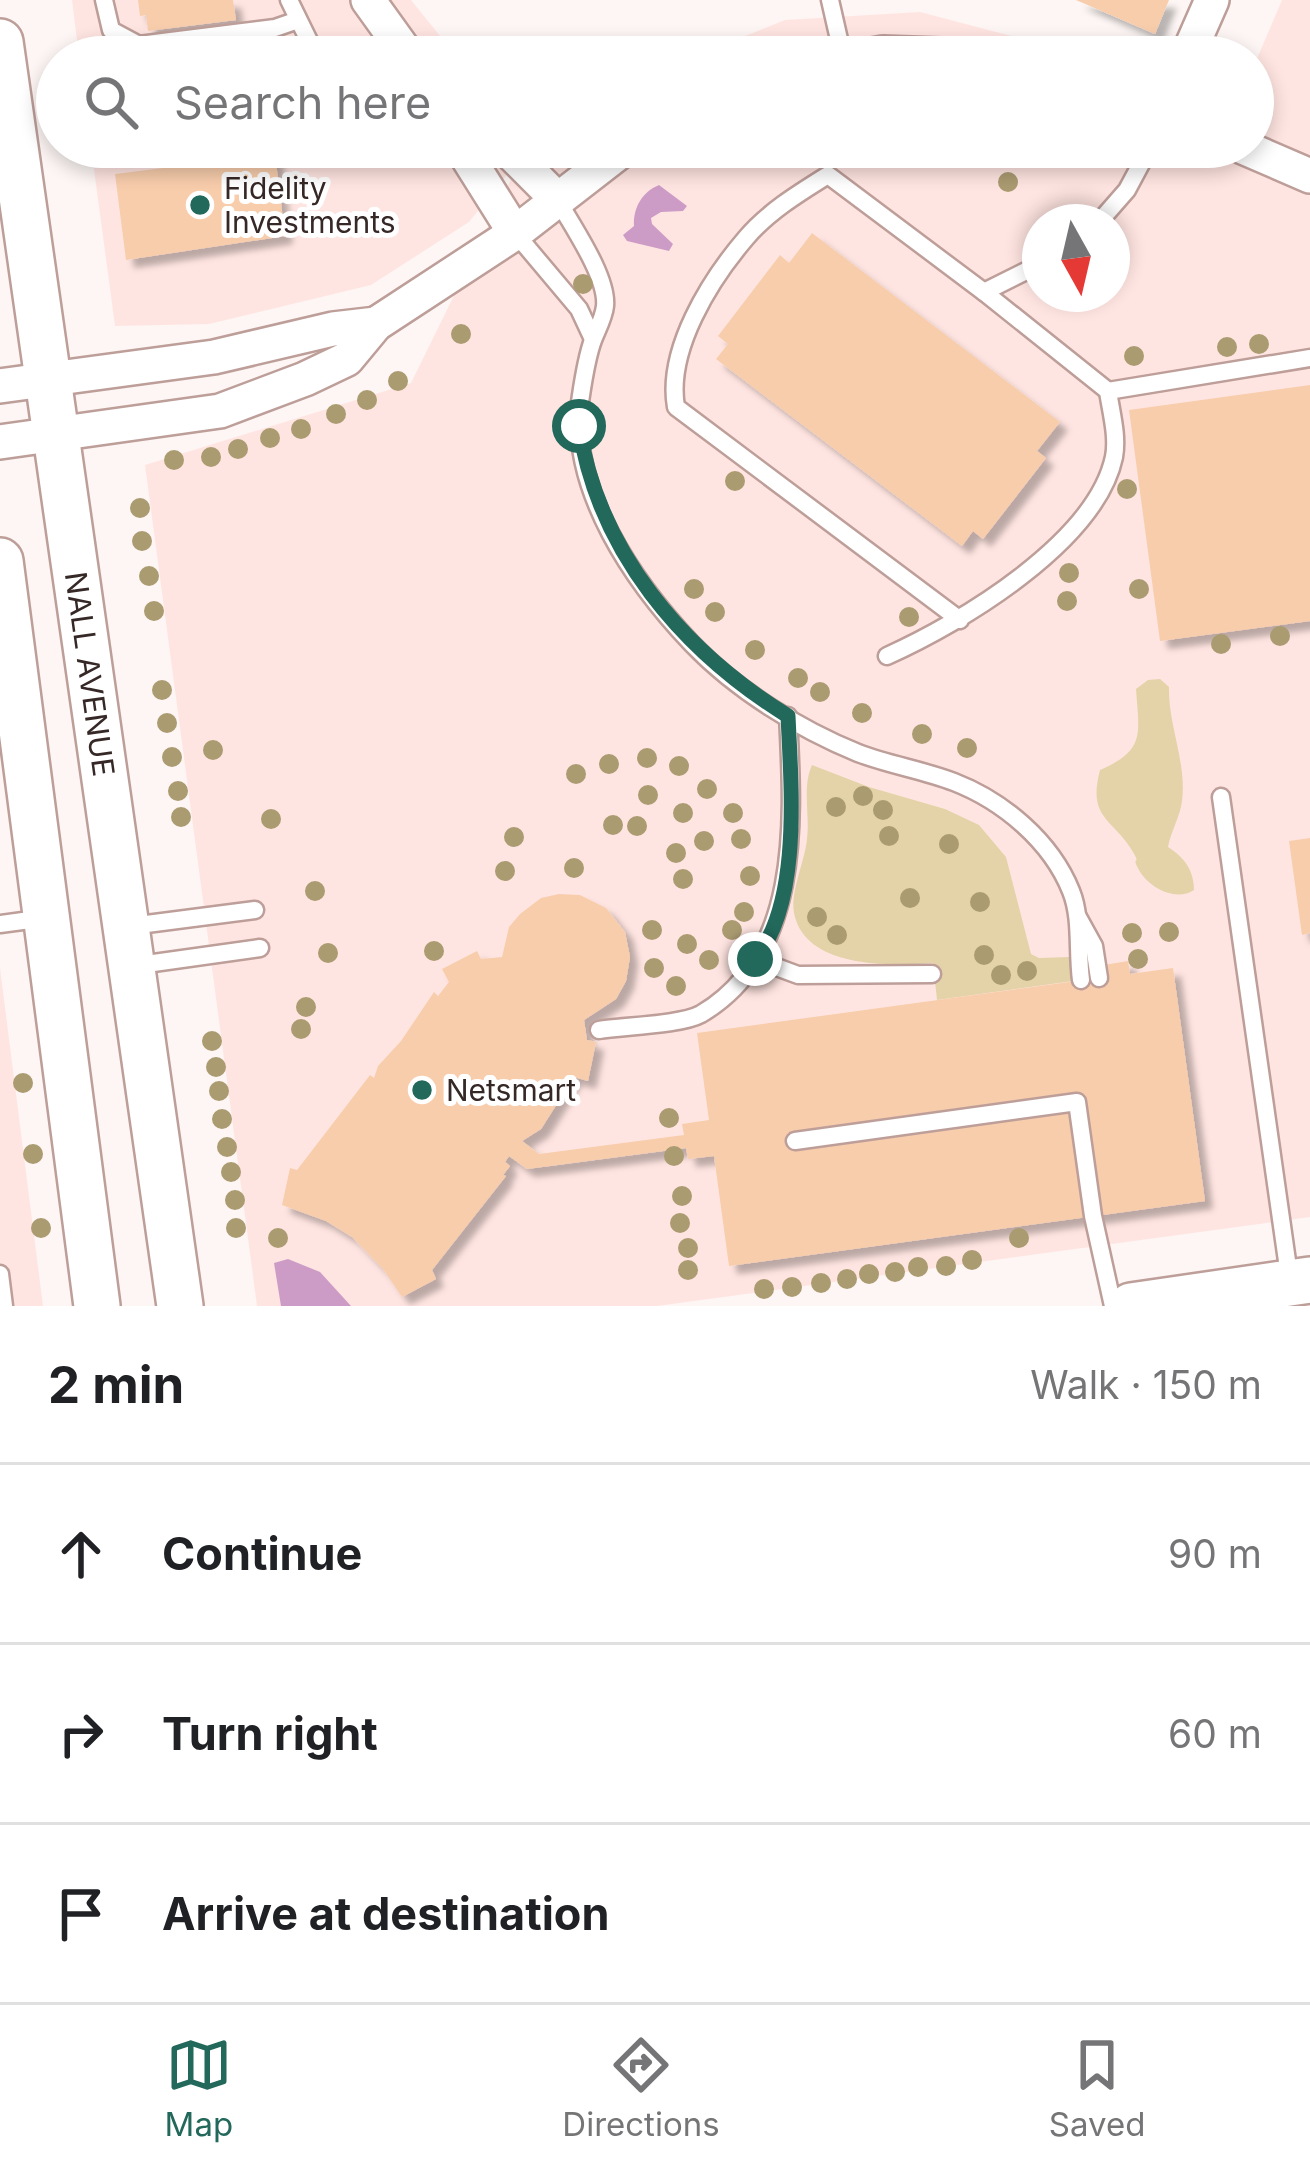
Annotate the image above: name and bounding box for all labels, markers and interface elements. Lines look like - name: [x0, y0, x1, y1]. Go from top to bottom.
- search box: [36, 36, 1274, 168]
- icon: search: [78, 69, 144, 135]
- text: Search here: [174, 75, 431, 130]
- place label: Fidelity Investments: [224, 170, 396, 240]
- marker: Fidelity Investments: [187, 192, 213, 218]
- north arrow: [1022, 204, 1130, 312]
- route start: [552, 399, 606, 453]
- street label: NALL AVENUE: [58, 569, 122, 779]
- route end: [728, 932, 782, 986]
- place label: Netsmart: [446, 1072, 576, 1108]
- marker: Netsmart: [409, 1077, 435, 1103]
- text: 2 min: [48, 1354, 184, 1415]
- text: Walk · 150 m: [1030, 1361, 1262, 1408]
- icon: ahead: [48, 1521, 114, 1587]
- text: Continue: [162, 1526, 362, 1581]
- text: 90 m: [1168, 1530, 1262, 1577]
- icon: right: [48, 1701, 114, 1767]
- text: Turn right: [162, 1706, 378, 1761]
- text: 60 m: [1168, 1710, 1262, 1757]
- icon: arrive: [48, 1881, 114, 1947]
- text: Arrive at destination: [162, 1886, 609, 1941]
- tab: Map: [165, 2032, 233, 2144]
- tab: Directions: [562, 2032, 720, 2144]
- tab: Saved: [1049, 2032, 1145, 2144]

